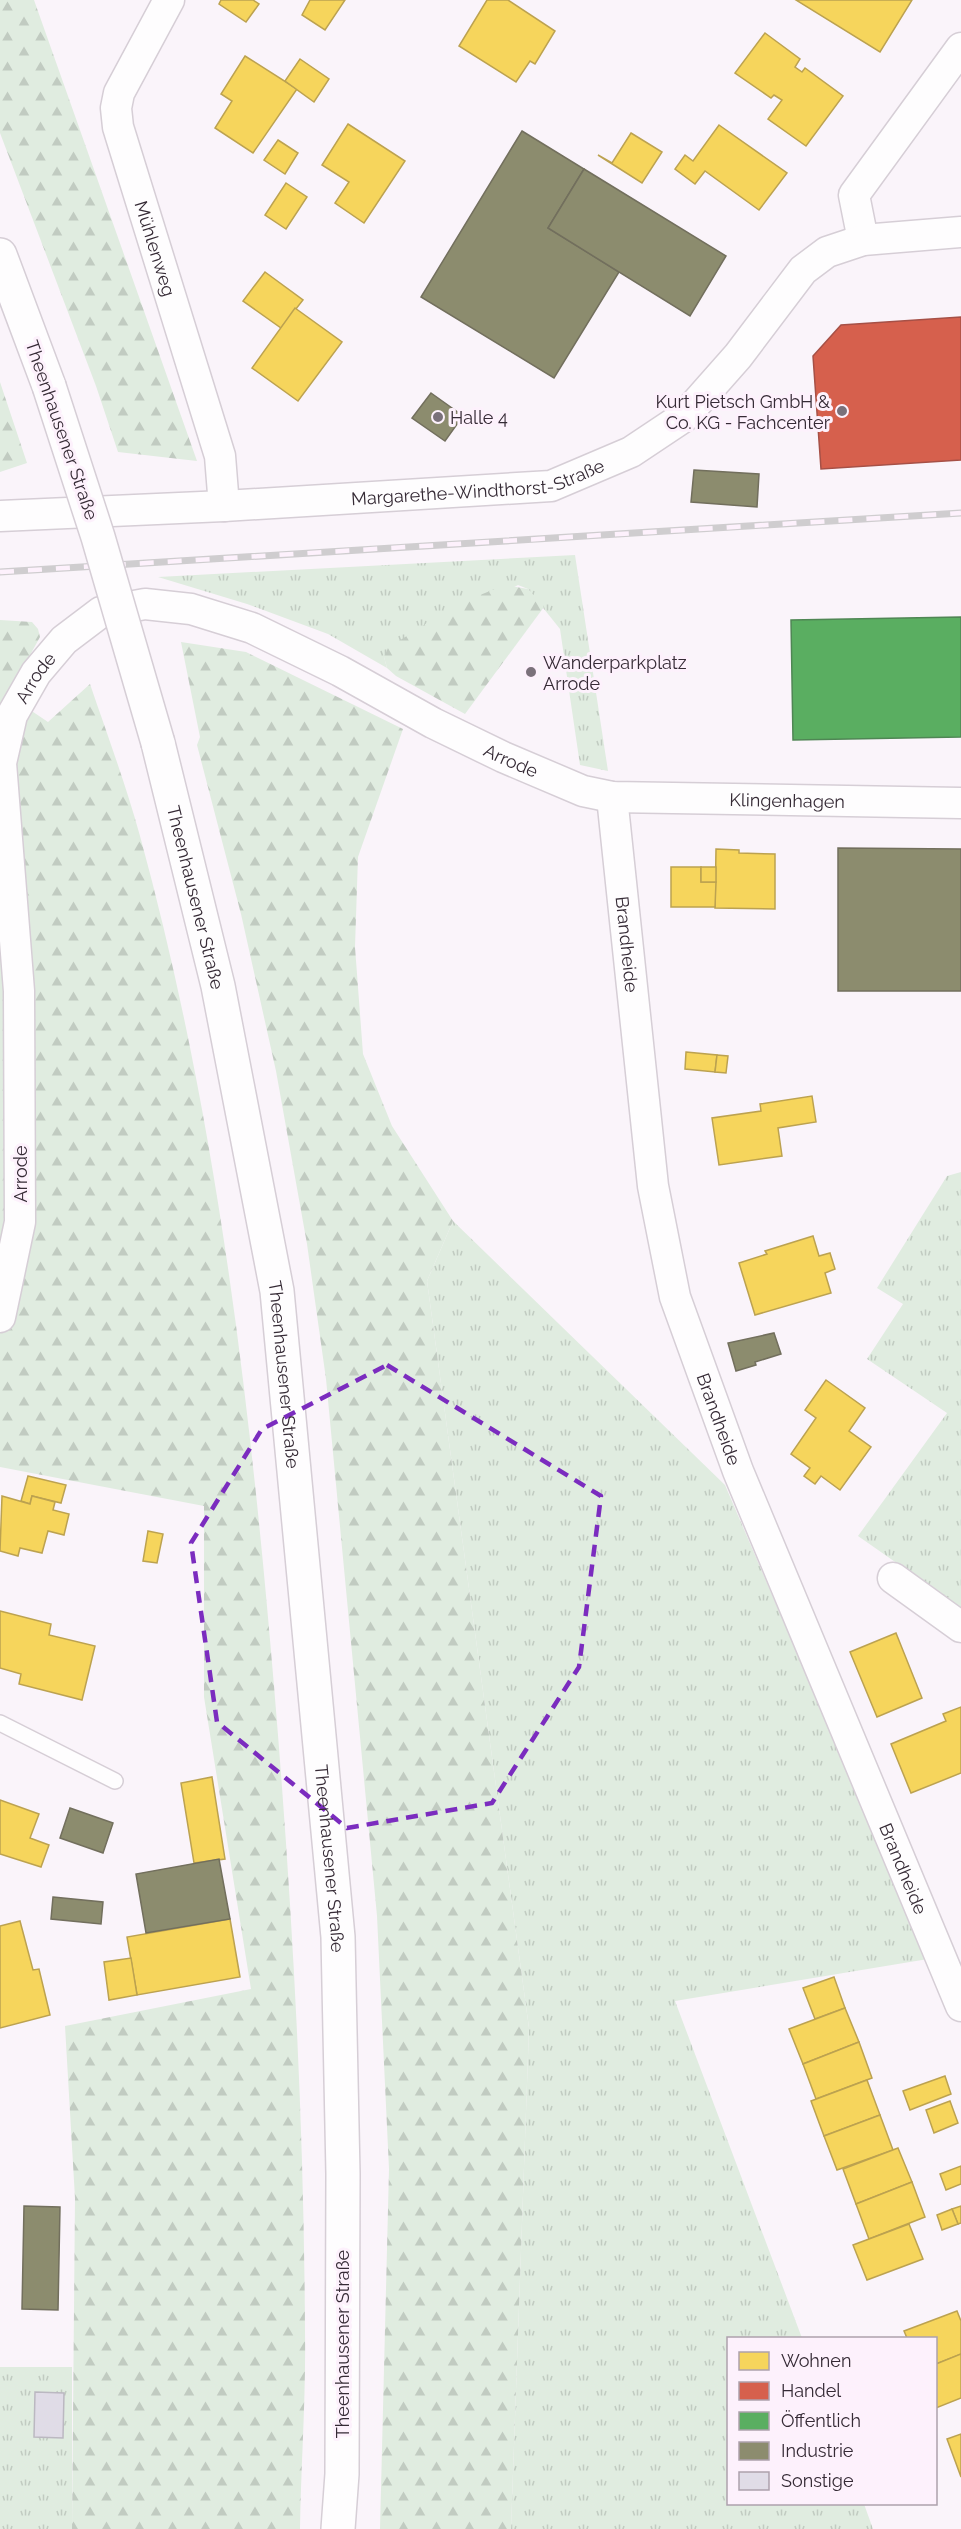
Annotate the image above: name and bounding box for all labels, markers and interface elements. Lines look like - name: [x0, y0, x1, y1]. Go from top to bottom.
- street label: Mühlenweg: [131, 198, 180, 299]
- street label: Theenhausener Straße: [21, 338, 103, 523]
- place label: Kurt Pietsch GmbH & Co. KG - Fachcenter: [656, 391, 831, 433]
- marker: Kurt Pietsch GmbH & Co. KG - Fachcenter: [835, 404, 849, 418]
- place label: Halle 4: [450, 407, 508, 428]
- marker: Halle 4: [431, 410, 445, 424]
- street label: Margarethe-Windthorst-Straße: [350, 454, 608, 509]
- street label: Arrode: [11, 648, 60, 707]
- place label: Wanderparkplatz Arrode: [543, 652, 687, 694]
- marker: Wanderparkplatz Arrode: [524, 665, 538, 679]
- street label: Arrode: [481, 739, 542, 781]
- street label: Klingenhagen: [729, 789, 845, 812]
- street label: Theenhausener Straße: [163, 803, 229, 992]
- street label: Brandheide: [612, 895, 643, 994]
- street label: Arrode: [10, 1145, 31, 1203]
- street label: Theenhausener Straße: [265, 1279, 304, 1470]
- street label: Brandheide: [693, 1370, 746, 1468]
- street label: Theenhausener Straße: [311, 1764, 349, 1953]
- street label: Brandheide: [875, 1820, 932, 1917]
- street label: Theenhausener Straße: [332, 2249, 353, 2438]
- legend: [727, 2337, 937, 2505]
- text: Wohnen: [781, 2350, 851, 2371]
- text: Handel: [781, 2380, 841, 2401]
- text: Öffentlich: [781, 2410, 861, 2431]
- text: Industrie: [781, 2440, 854, 2461]
- text: Sonstige: [781, 2470, 854, 2491]

